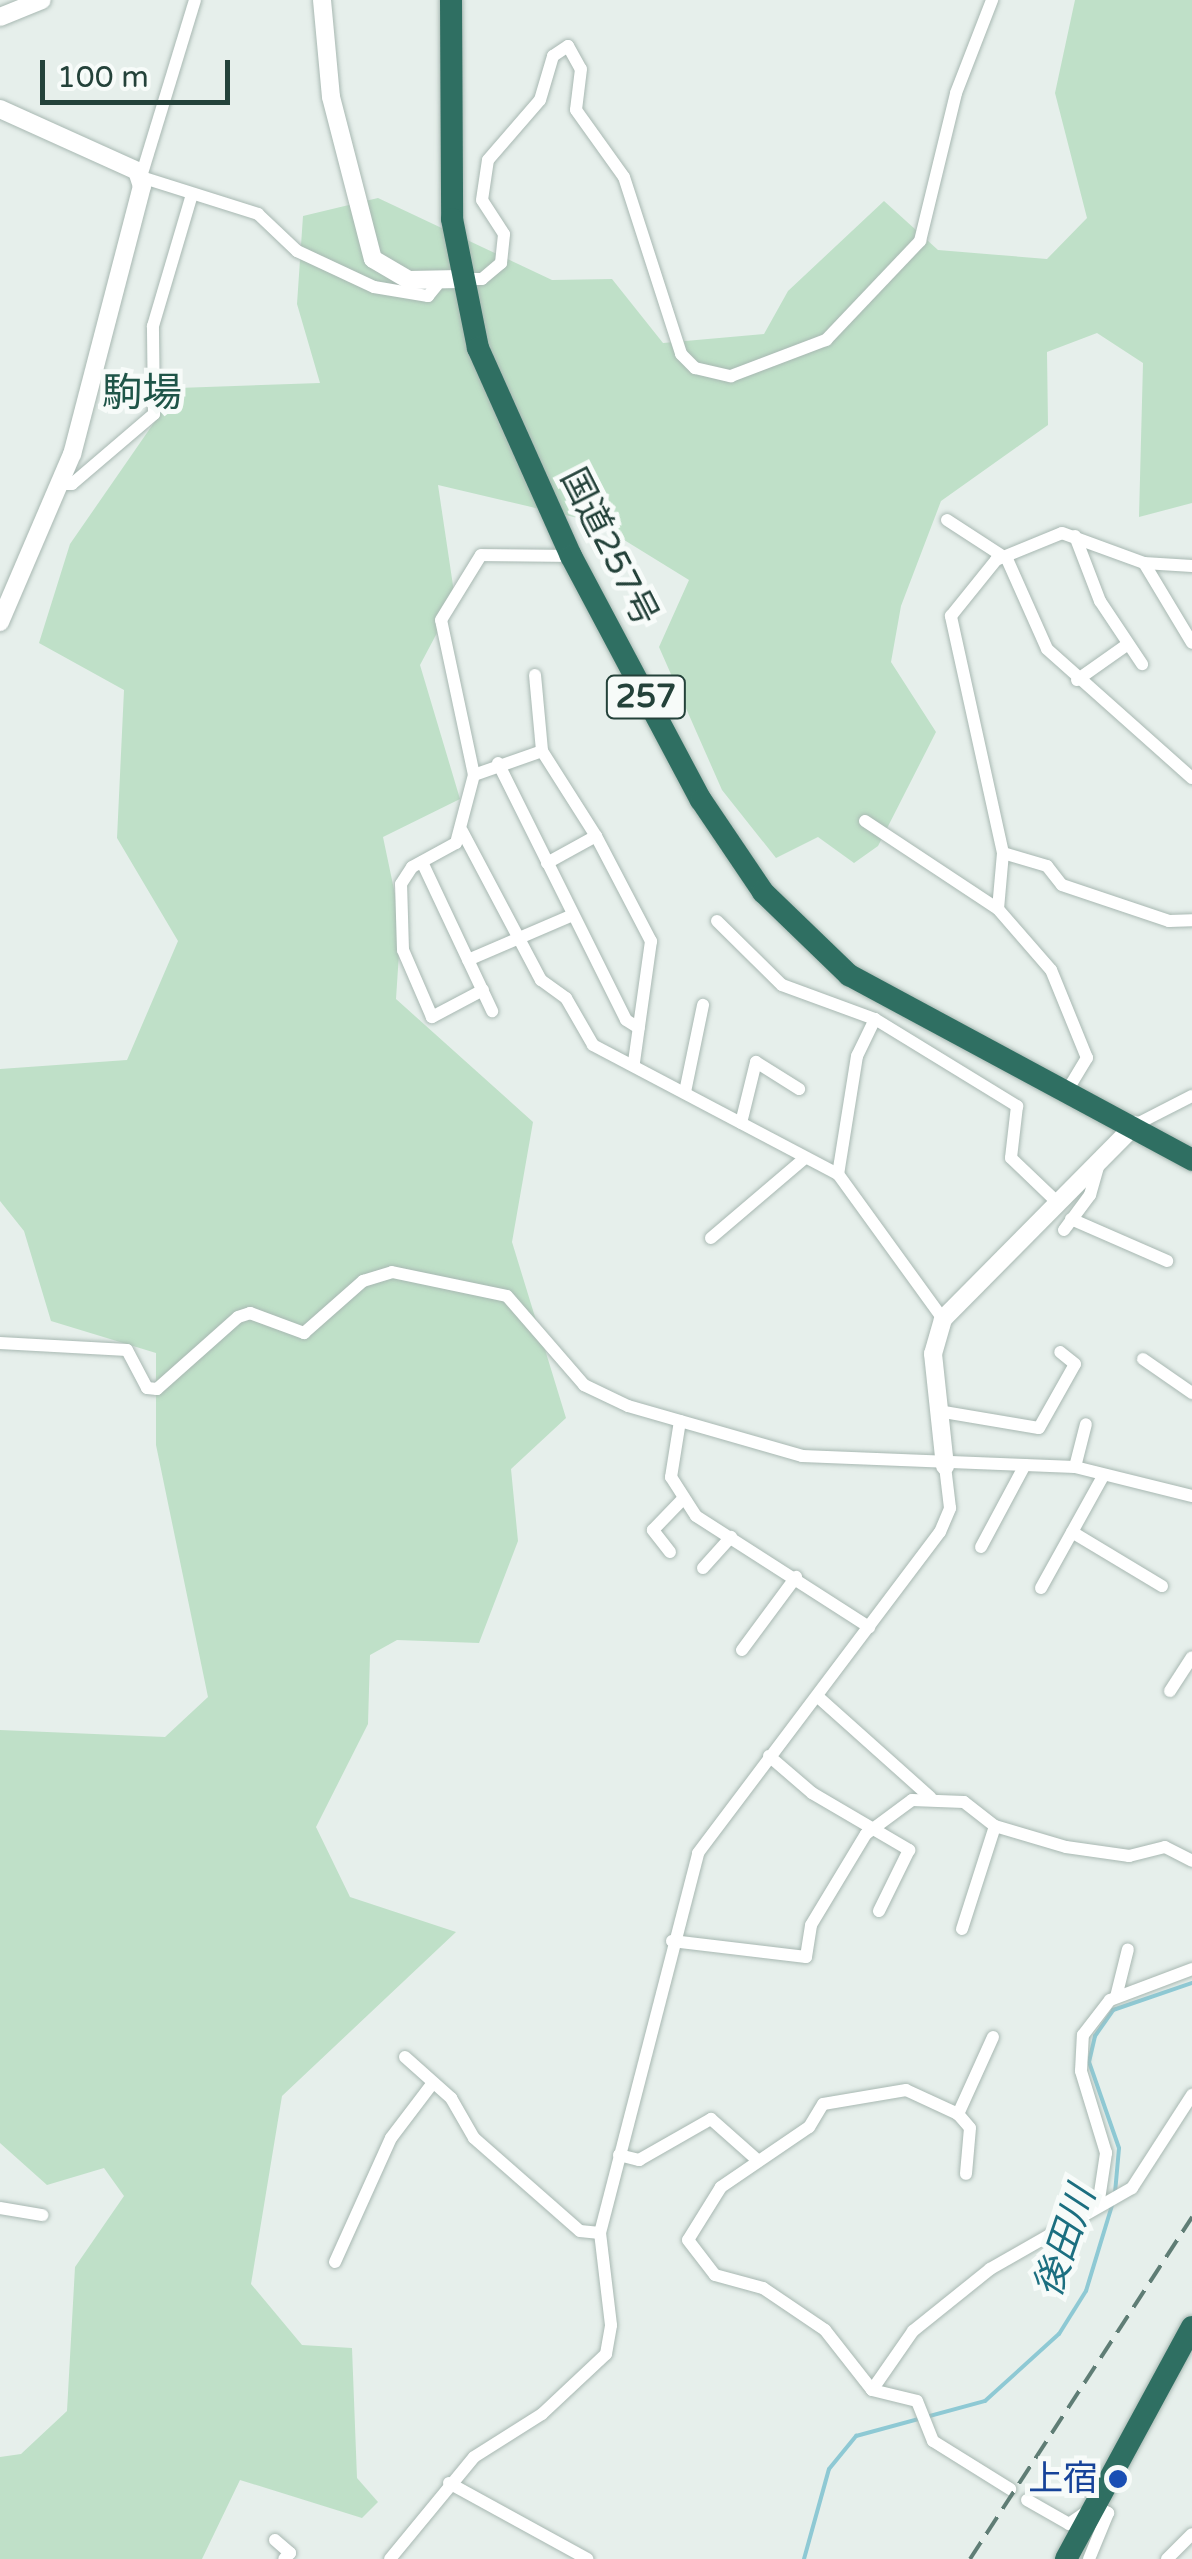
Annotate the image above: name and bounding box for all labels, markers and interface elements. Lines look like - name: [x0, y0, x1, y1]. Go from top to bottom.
- scale bar: [45, 40, 235, 102]
- text: 100 m: [57, 59, 149, 96]
- district label: 駒場: [102, 369, 182, 417]
- street label: 国道257号: [551, 461, 667, 633]
- road number: 257: [604, 670, 688, 724]
- water label: 後田川: [1026, 2181, 1106, 2303]
- place label: 上宿: [1028, 2458, 1098, 2500]
- marker: 上宿: [1107, 2468, 1129, 2490]

